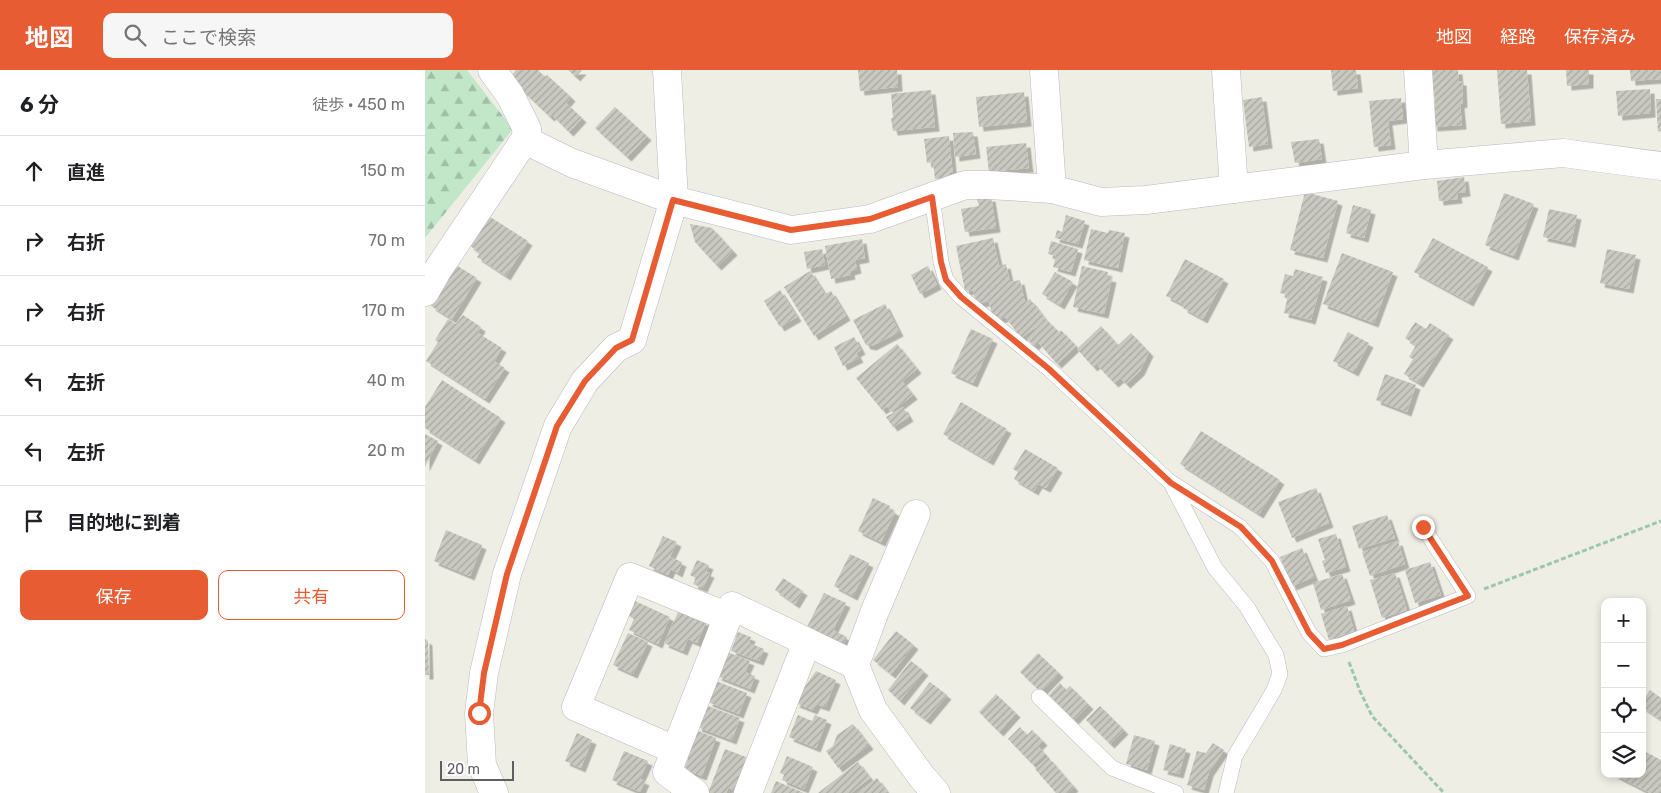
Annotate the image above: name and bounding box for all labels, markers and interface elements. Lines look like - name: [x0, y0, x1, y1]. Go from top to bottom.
- search box: [103, 13, 453, 58]
- icon: search: [121, 21, 149, 49]
- text: 地図: [25, 24, 73, 52]
- text: ここで検索: [161, 26, 256, 49]
- text: 地図: [1436, 26, 1472, 48]
- text: 経路: [1500, 26, 1536, 48]
- text: 保存済み: [1564, 26, 1636, 48]
- text: 6 分: [20, 92, 59, 117]
- text: 徒歩 · 450 m: [312, 95, 405, 114]
- icon: ahead: [20, 157, 48, 185]
- text: 直進: [67, 161, 105, 184]
- text: 150 m: [360, 161, 405, 180]
- icon: right: [20, 227, 48, 255]
- text: 右折: [67, 231, 105, 254]
- text: 70 m: [368, 231, 405, 250]
- icon: right: [20, 297, 48, 325]
- text: 右折: [67, 301, 105, 324]
- text: 170 m: [362, 301, 405, 320]
- icon: left: [20, 367, 48, 395]
- text: 左折: [67, 371, 105, 394]
- text: 40 m: [367, 371, 405, 390]
- icon: left: [20, 437, 48, 465]
- text: 左折: [67, 441, 105, 464]
- text: 20 m: [367, 441, 405, 460]
- icon: arrive: [20, 507, 48, 535]
- text: 目的地に到着: [67, 511, 181, 534]
- route end: [1412, 516, 1435, 539]
- button: 保存: [20, 570, 208, 620]
- button: 共有: [218, 570, 405, 620]
- map controls: [1601, 598, 1646, 778]
- button: +: [1601, 598, 1646, 643]
- button: −: [1601, 643, 1646, 688]
- button: locate: [1601, 688, 1646, 733]
- route start: [468, 702, 491, 725]
- button: layers: [1601, 733, 1646, 778]
- scale bar: [440, 758, 514, 781]
- text: 20 m: [447, 761, 480, 778]

